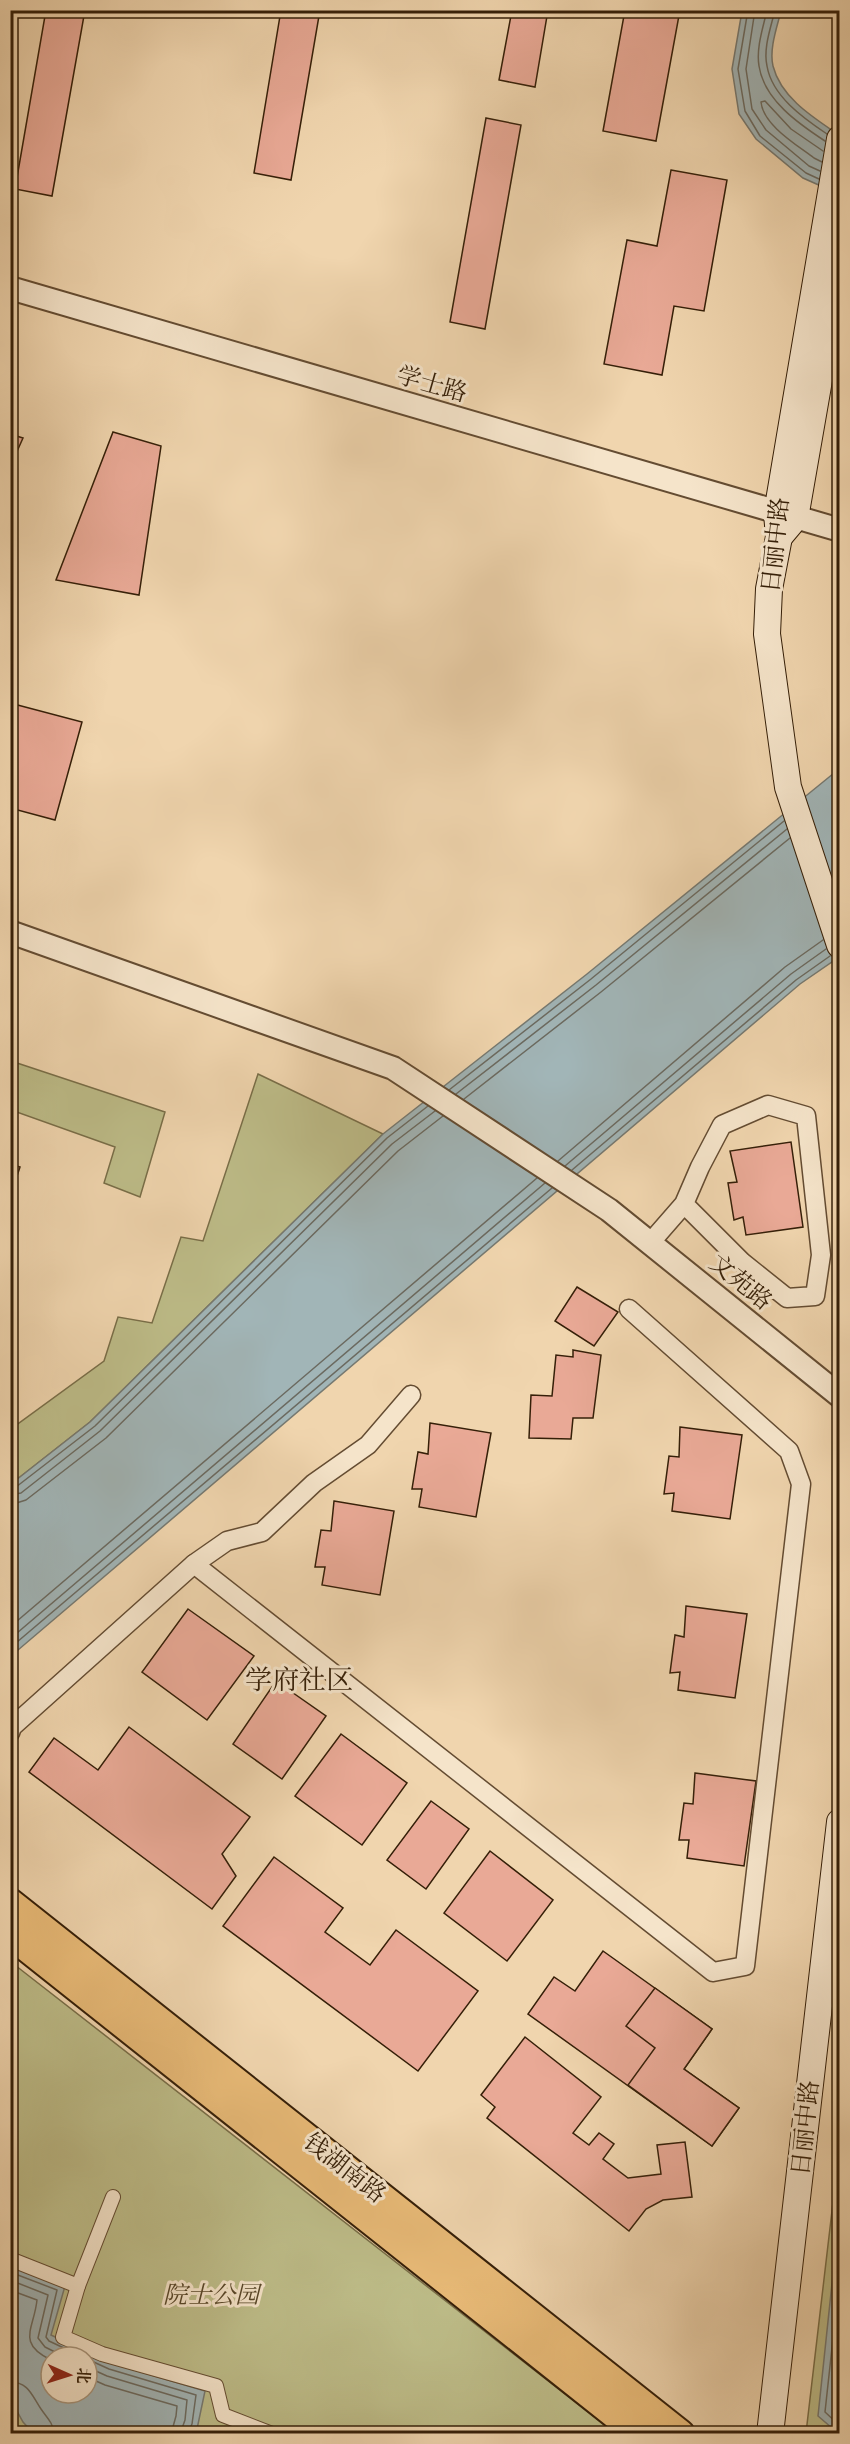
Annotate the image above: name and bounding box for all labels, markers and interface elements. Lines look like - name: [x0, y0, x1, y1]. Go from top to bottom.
- street label: 学士路: [393, 359, 471, 409]
- street label: 日丽中路: [754, 496, 796, 594]
- street label: 文苑路: [703, 1247, 779, 1317]
- district label: 学府社区: [245, 1662, 353, 1698]
- street label: 日丽中路: [784, 2079, 826, 2177]
- street label: 钱湖南路: [297, 2126, 393, 2210]
- park label: 院士公园: [163, 2279, 263, 2311]
- north arrow: [39, 2345, 99, 2405]
- text: 北: [72, 2367, 94, 2384]

